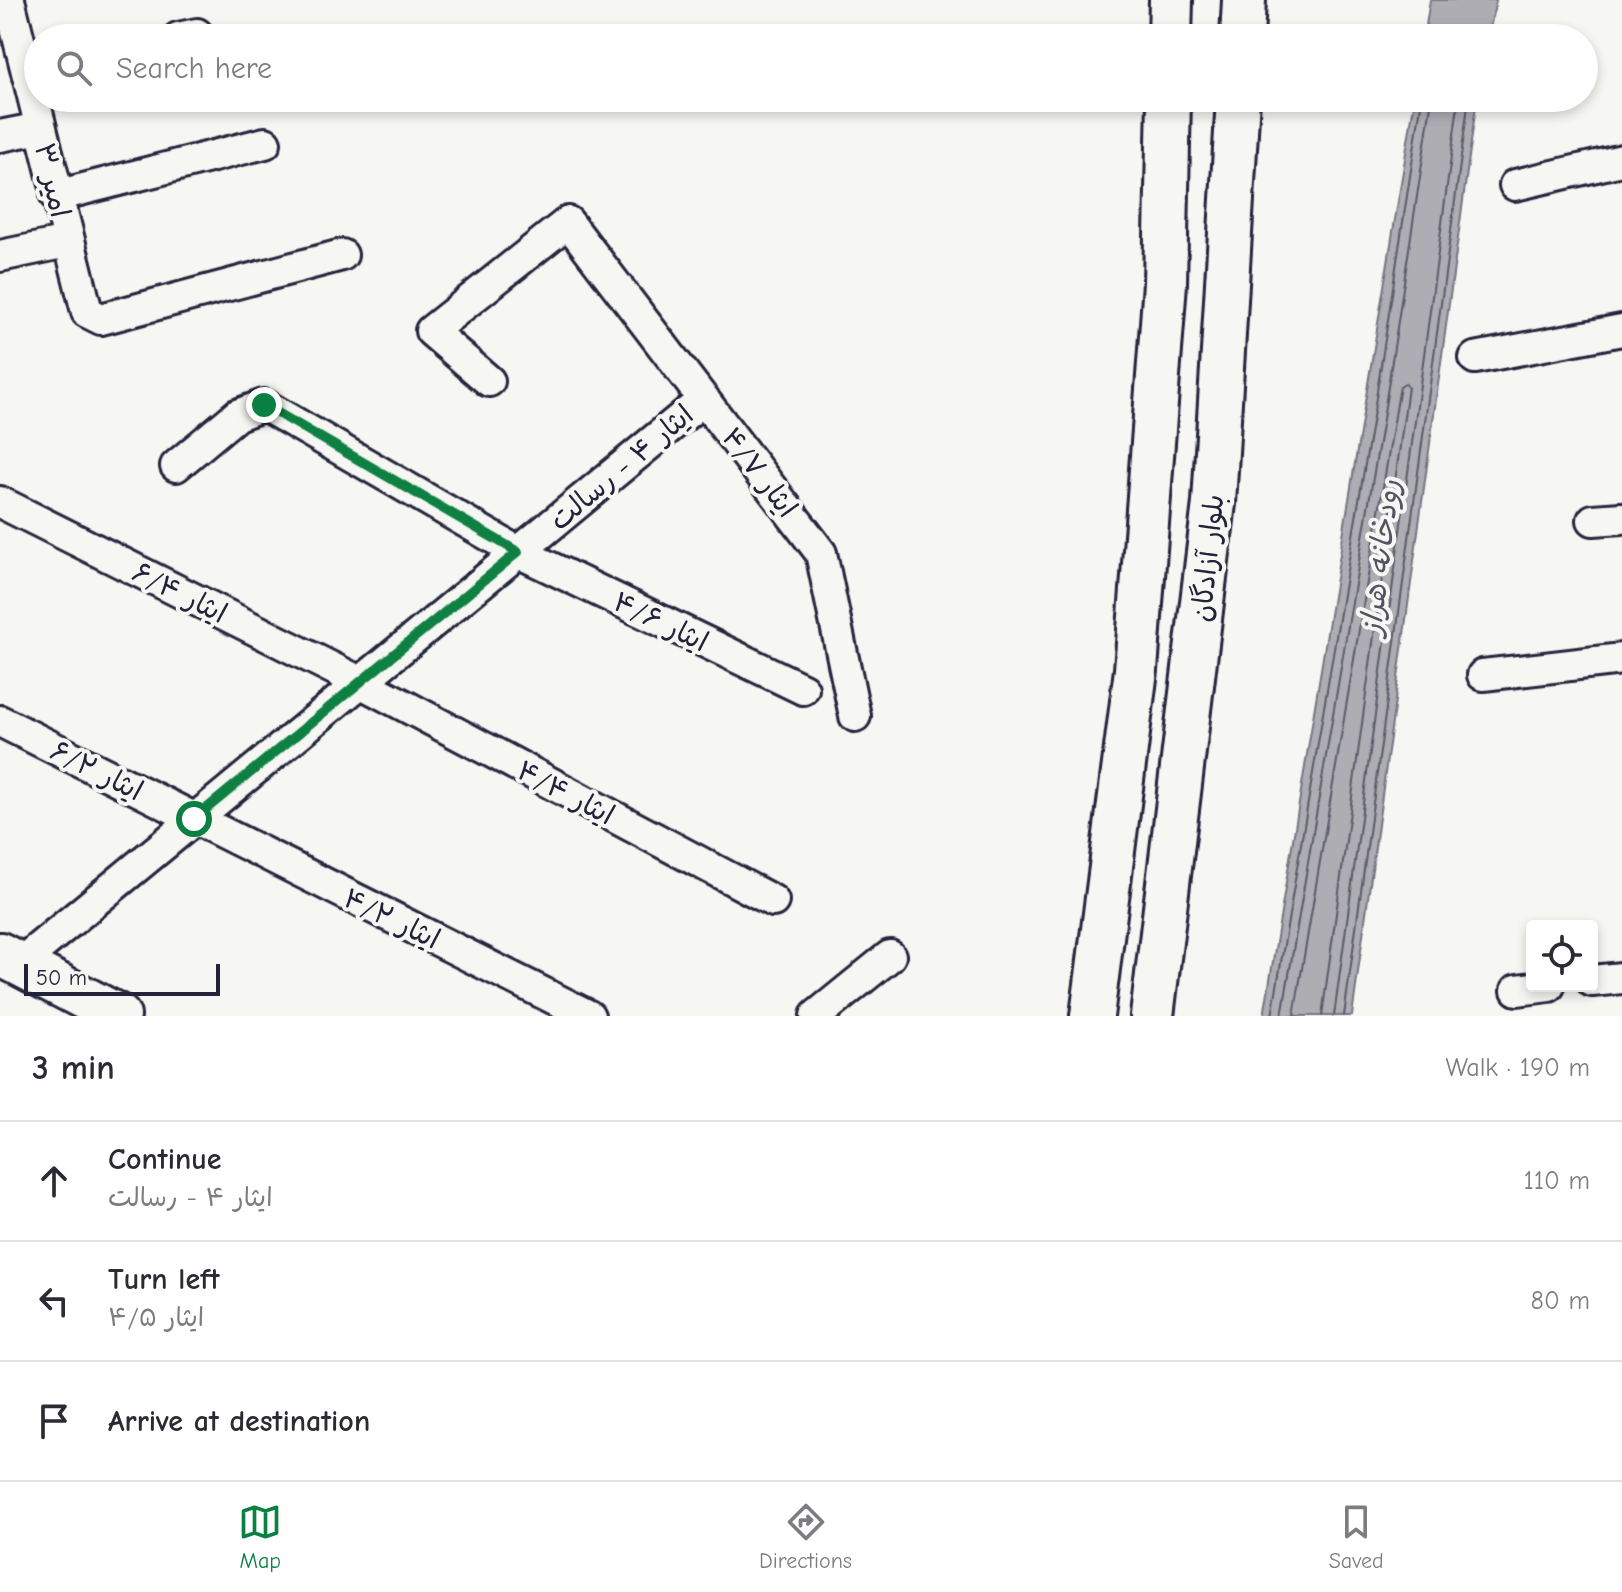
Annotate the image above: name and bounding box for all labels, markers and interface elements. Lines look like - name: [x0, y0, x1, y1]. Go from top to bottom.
- search box: [24, 24, 1598, 112]
- icon: search: [52, 46, 96, 90]
- text: Search here: [116, 51, 272, 86]
- street label: امیر ۳: [28, 140, 76, 221]
- route end: [246, 387, 282, 423]
- street label: ایثار ۴ - رسالت: [543, 399, 700, 537]
- street label: ایثار ۴/۷: [715, 421, 803, 524]
- water label: رودخانه هراز: [1353, 478, 1407, 641]
- street label: بلوار آزادگان: [1184, 493, 1232, 624]
- street label: ایثار ۶/۴: [127, 556, 232, 630]
- street label: ایثار ۴/۶: [608, 585, 713, 658]
- street label: ایثار ۶/۲: [45, 734, 148, 808]
- street label: ایثار ۴/۴: [512, 754, 620, 832]
- route start: [176, 801, 212, 837]
- street label: ایثار ۴/۲: [338, 882, 445, 956]
- map controls: [1526, 920, 1598, 992]
- button: locate: [1526, 920, 1598, 992]
- scale bar: [24, 960, 220, 996]
- text: 50 m: [36, 965, 87, 991]
- text: 3 min: [32, 1048, 115, 1088]
- text: Walk · 190 m: [1445, 1053, 1590, 1083]
- text: Continue: [108, 1142, 222, 1177]
- icon: ahead: [32, 1159, 76, 1203]
- text: 110 m: [1523, 1166, 1590, 1196]
- text: ایثار ۴ - رسالت: [108, 1183, 273, 1213]
- text: Turn left: [108, 1262, 220, 1297]
- icon: left: [32, 1279, 76, 1323]
- text: 80 m: [1531, 1286, 1590, 1316]
- text: ایثار ۴/۵: [108, 1303, 204, 1333]
- icon: arrive: [32, 1399, 76, 1443]
- text: Arrive at destination: [108, 1404, 370, 1439]
- tab: Map: [238, 1500, 282, 1574]
- tab: Directions: [759, 1500, 852, 1574]
- tab: Saved: [1329, 1500, 1384, 1574]

